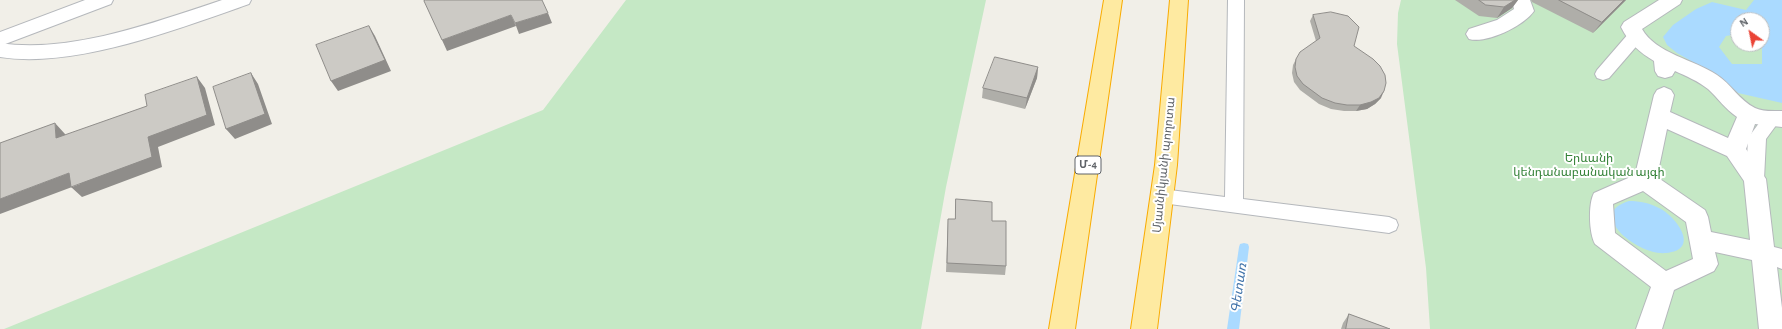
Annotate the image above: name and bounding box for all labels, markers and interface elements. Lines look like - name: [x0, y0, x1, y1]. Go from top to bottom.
- north arrow: [1730, 12, 1770, 52]
- text: N: [1738, 16, 1750, 29]
- street label: Մյասնիկյանի պողոտա: [1150, 96, 1178, 234]
- park label: Երևանի կենդանաբանական այգի: [1513, 151, 1665, 179]
- road number: Մ-4: [1075, 156, 1101, 174]
- water label: Գետառ: [1228, 262, 1250, 314]

